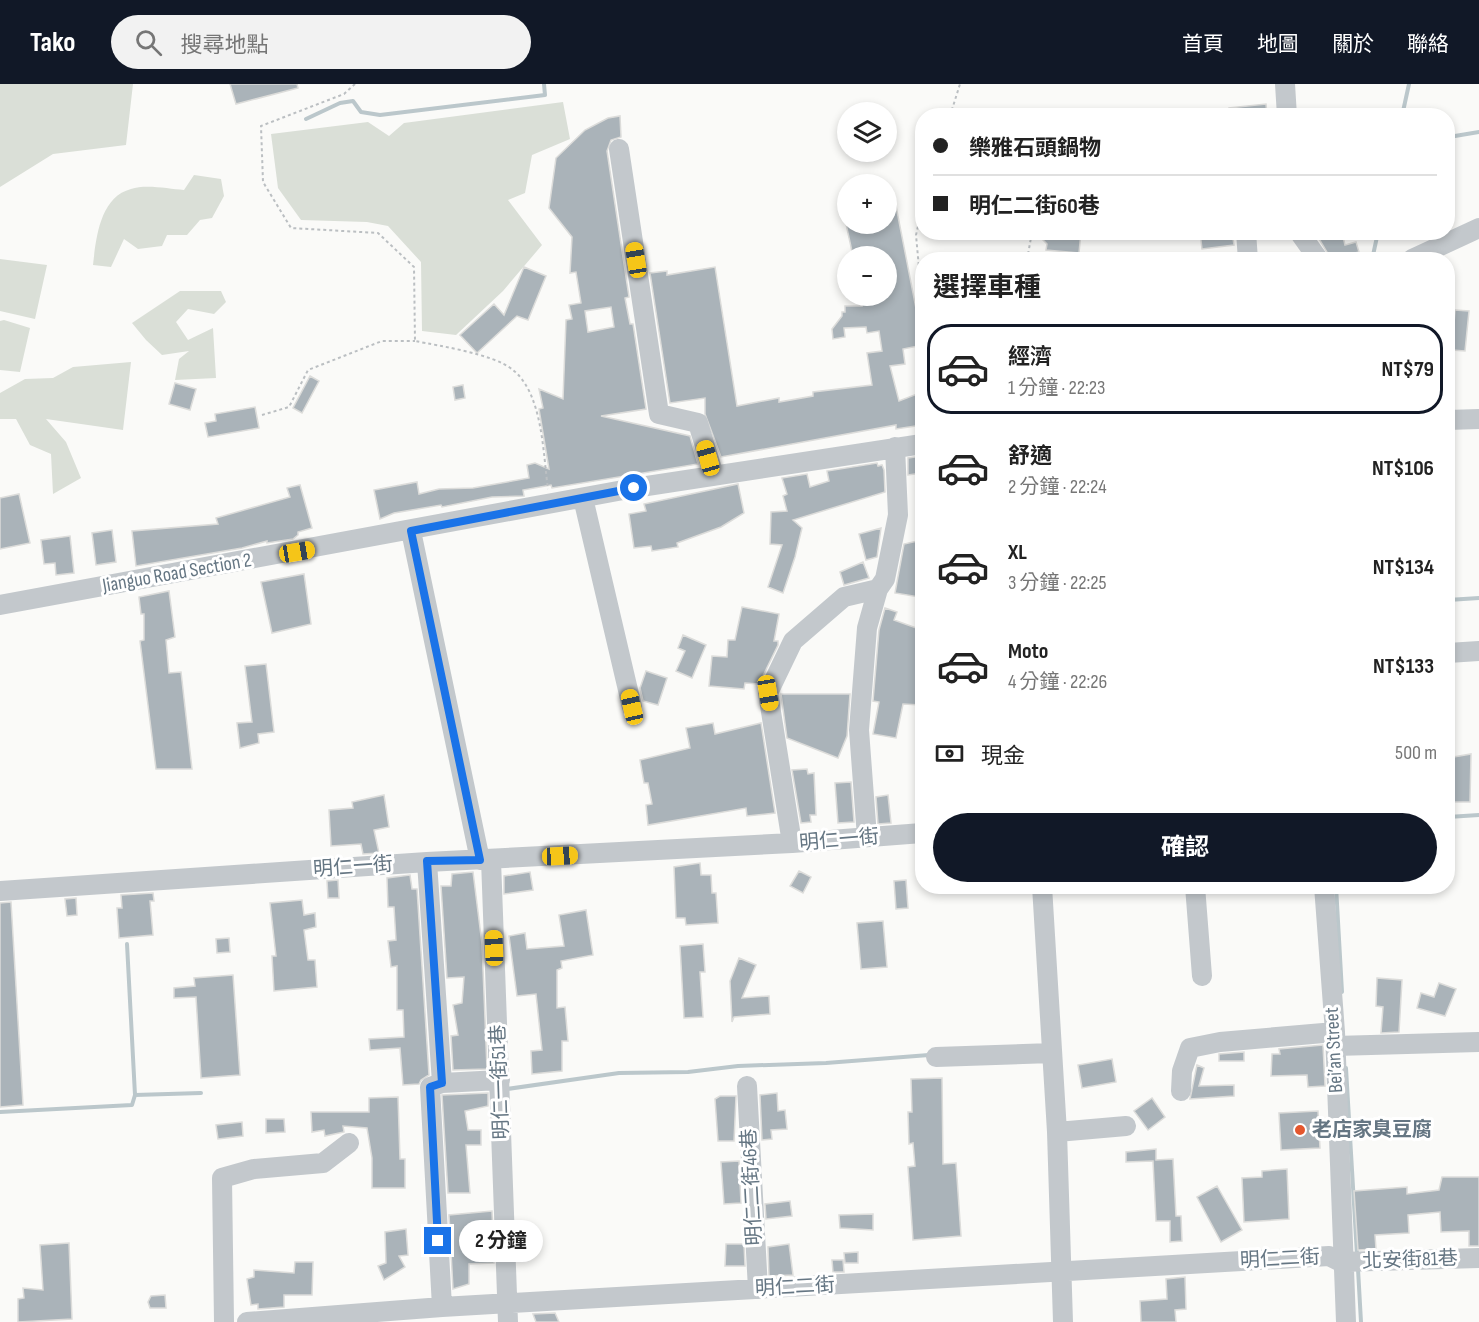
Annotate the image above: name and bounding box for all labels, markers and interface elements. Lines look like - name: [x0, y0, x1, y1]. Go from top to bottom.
- search box: [111, 15, 531, 69]
- text: Tako: [30, 26, 75, 59]
- icon: search: [132, 26, 165, 59]
- text: 搜尋地點: [180, 32, 268, 59]
- text: 首頁: [1182, 32, 1224, 57]
- text: 地圖: [1257, 32, 1299, 57]
- text: 關於: [1332, 32, 1374, 57]
- text: 聯絡: [1407, 32, 1449, 57]
- map controls: [837, 102, 897, 306]
- button: layers: [837, 102, 897, 162]
- text: 樂雅石頭鍋物: [969, 135, 1101, 162]
- button: +: [837, 174, 897, 234]
- text: 明仁二街60巷: [969, 193, 1100, 220]
- car: [624, 241, 648, 279]
- button: −: [837, 246, 897, 306]
- text: 選擇車種: [933, 272, 1041, 304]
- icon: car: [936, 342, 990, 396]
- text: 經濟: [1008, 344, 1052, 371]
- text: NT$79: [1381, 356, 1434, 383]
- text: 1 分鐘 · 22:23: [1008, 376, 1105, 400]
- car: [694, 438, 722, 478]
- icon: car: [936, 441, 990, 495]
- text: 舒適: [1008, 443, 1052, 470]
- text: NT$106: [1372, 455, 1434, 482]
- route start: [620, 474, 647, 501]
- text: 2 分鐘 · 22:24: [1008, 475, 1107, 499]
- text: XL: [1008, 539, 1027, 566]
- car: [278, 540, 316, 564]
- icon: car: [936, 540, 990, 594]
- street label: Jianguo Road Section 2: [100, 548, 253, 598]
- text: NT$134: [1373, 554, 1434, 581]
- text: 3 分鐘 · 22:25: [1008, 571, 1106, 595]
- text: Moto: [1008, 638, 1048, 665]
- icon: car: [936, 639, 990, 693]
- text: NT$133: [1373, 653, 1434, 680]
- text: 4 分鐘 · 22:26: [1008, 670, 1107, 694]
- car: [756, 674, 780, 712]
- car: [619, 687, 645, 727]
- icon: cash: [933, 737, 966, 770]
- text: 500 m: [1395, 741, 1437, 765]
- text: 現金: [981, 743, 1025, 770]
- button: 確認: [933, 813, 1437, 882]
- street label: 明仁一街: [798, 825, 880, 855]
- car: [542, 846, 578, 866]
- street label: 明仁一街: [312, 852, 394, 882]
- car: [484, 930, 504, 966]
- street label: Bei’an Street: [1320, 1007, 1348, 1093]
- street label: 明仁一街51巷: [486, 1024, 514, 1140]
- place label: 老店家臭豆腐: [1312, 1118, 1432, 1142]
- marker: 老店家臭豆腐: [1293, 1123, 1307, 1137]
- street label: 明仁二街46巷: [737, 1128, 767, 1246]
- callout: 2 分鐘: [459, 1220, 543, 1262]
- route end: [424, 1227, 451, 1254]
- text: 2 分鐘: [475, 1229, 527, 1253]
- street label: 明仁二街: [1239, 1245, 1321, 1273]
- street label: 北安街81巷: [1362, 1246, 1458, 1274]
- street label: 明仁二街: [754, 1273, 836, 1301]

